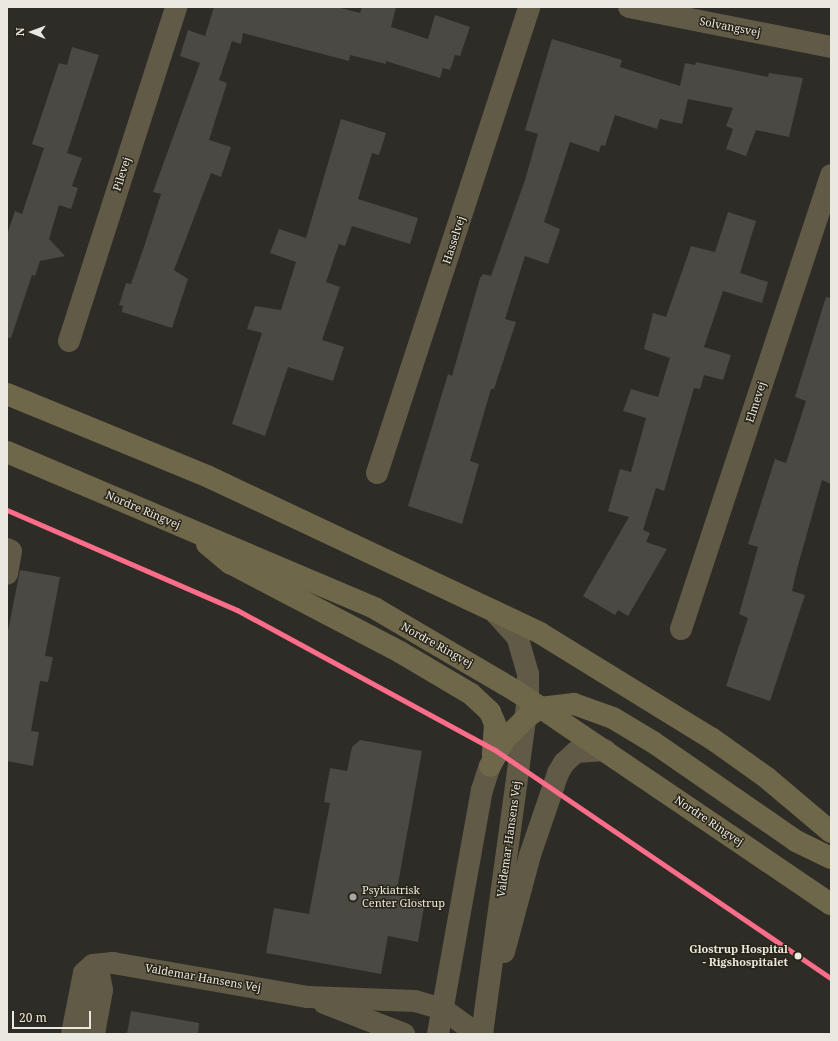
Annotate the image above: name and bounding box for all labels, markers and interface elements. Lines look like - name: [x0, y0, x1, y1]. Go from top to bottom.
- north arrow: [12, 12, 52, 52]
- street label: Solvangsvej: [698, 15, 762, 39]
- text: N: [12, 27, 27, 36]
- street label: Pilevej: [110, 155, 134, 193]
- street label: Hasselvej: [440, 214, 468, 266]
- street label: Elmevej: [743, 380, 769, 424]
- street label: Nordre Ringvej: [104, 488, 182, 532]
- street label: Nordre Ringvej: [399, 620, 475, 670]
- street label: Valdemar Hansens Vej: [494, 780, 524, 898]
- street label: Nordre Ringvej: [672, 793, 746, 849]
- place label: Psykiatrisk Center Glostrup: [362, 884, 445, 910]
- marker: Psykiatrisk Center Glostrup: [347, 891, 359, 903]
- place label: Glostrup Hospital - Rigshospitalet: [689, 943, 788, 969]
- marker: Glostrup Hospital - Rigshospitalet: [791, 949, 805, 963]
- street label: Valdemar Hansens Vej: [144, 961, 262, 995]
- scale bar: [14, 1003, 93, 1029]
- text: 20 m: [19, 1009, 47, 1026]

